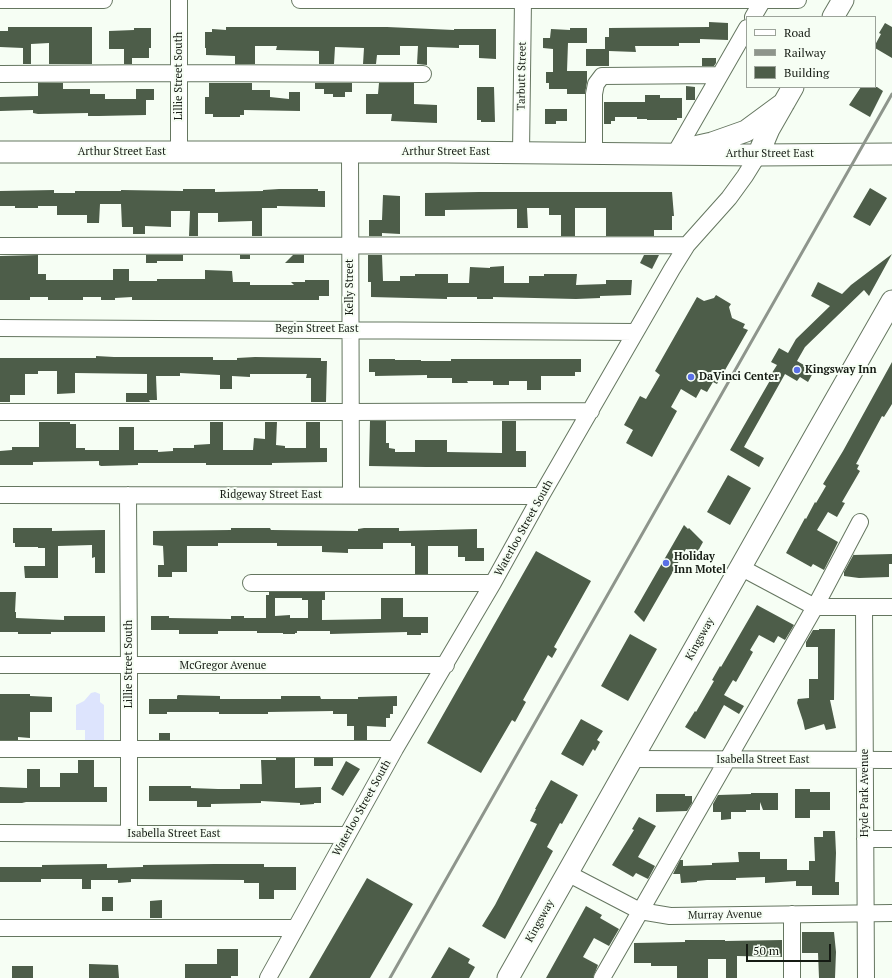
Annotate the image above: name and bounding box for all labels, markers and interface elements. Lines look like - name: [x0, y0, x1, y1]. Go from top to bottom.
- legend: [746, 16, 876, 88]
- text: Road: [784, 25, 811, 40]
- street label: Lillie Street South: [172, 32, 186, 120]
- street label: Tarbutt Street: [515, 42, 529, 110]
- text: Railway: [784, 45, 826, 60]
- text: Building: [784, 65, 829, 80]
- street label: Arthur Street East: [78, 145, 166, 159]
- street label: Arthur Street East: [402, 145, 490, 159]
- street label: Arthur Street East: [726, 147, 814, 161]
- street label: Kelly Street: [343, 259, 357, 315]
- street label: Begin Street East: [275, 322, 359, 336]
- place label: Kingsway Inn: [805, 363, 877, 377]
- marker: Kingsway Inn: [792, 365, 802, 375]
- place label: DaVinci Center: [699, 370, 779, 384]
- marker: DaVinci Center: [686, 372, 696, 382]
- street label: Waterloo Street South: [492, 478, 556, 578]
- street label: Ridgeway Street East: [220, 488, 322, 502]
- place label: Holiday Inn Motel: [674, 550, 726, 576]
- marker: Holiday Inn Motel: [661, 558, 671, 568]
- street label: Kingsway: [683, 615, 717, 663]
- street label: Lillie Street South: [122, 620, 136, 708]
- street label: McGregor Avenue: [180, 659, 266, 673]
- street label: Hyde Park Avenue: [858, 749, 872, 837]
- street label: Isabella Street East: [716, 753, 810, 767]
- street label: Waterloo Street South: [330, 758, 394, 858]
- street label: Isabella Street East: [127, 827, 221, 841]
- street label: Kingsway: [523, 897, 557, 945]
- street label: Murray Avenue: [688, 908, 762, 922]
- scale bar: [748, 936, 833, 962]
- text: 50 m: [753, 943, 779, 958]

